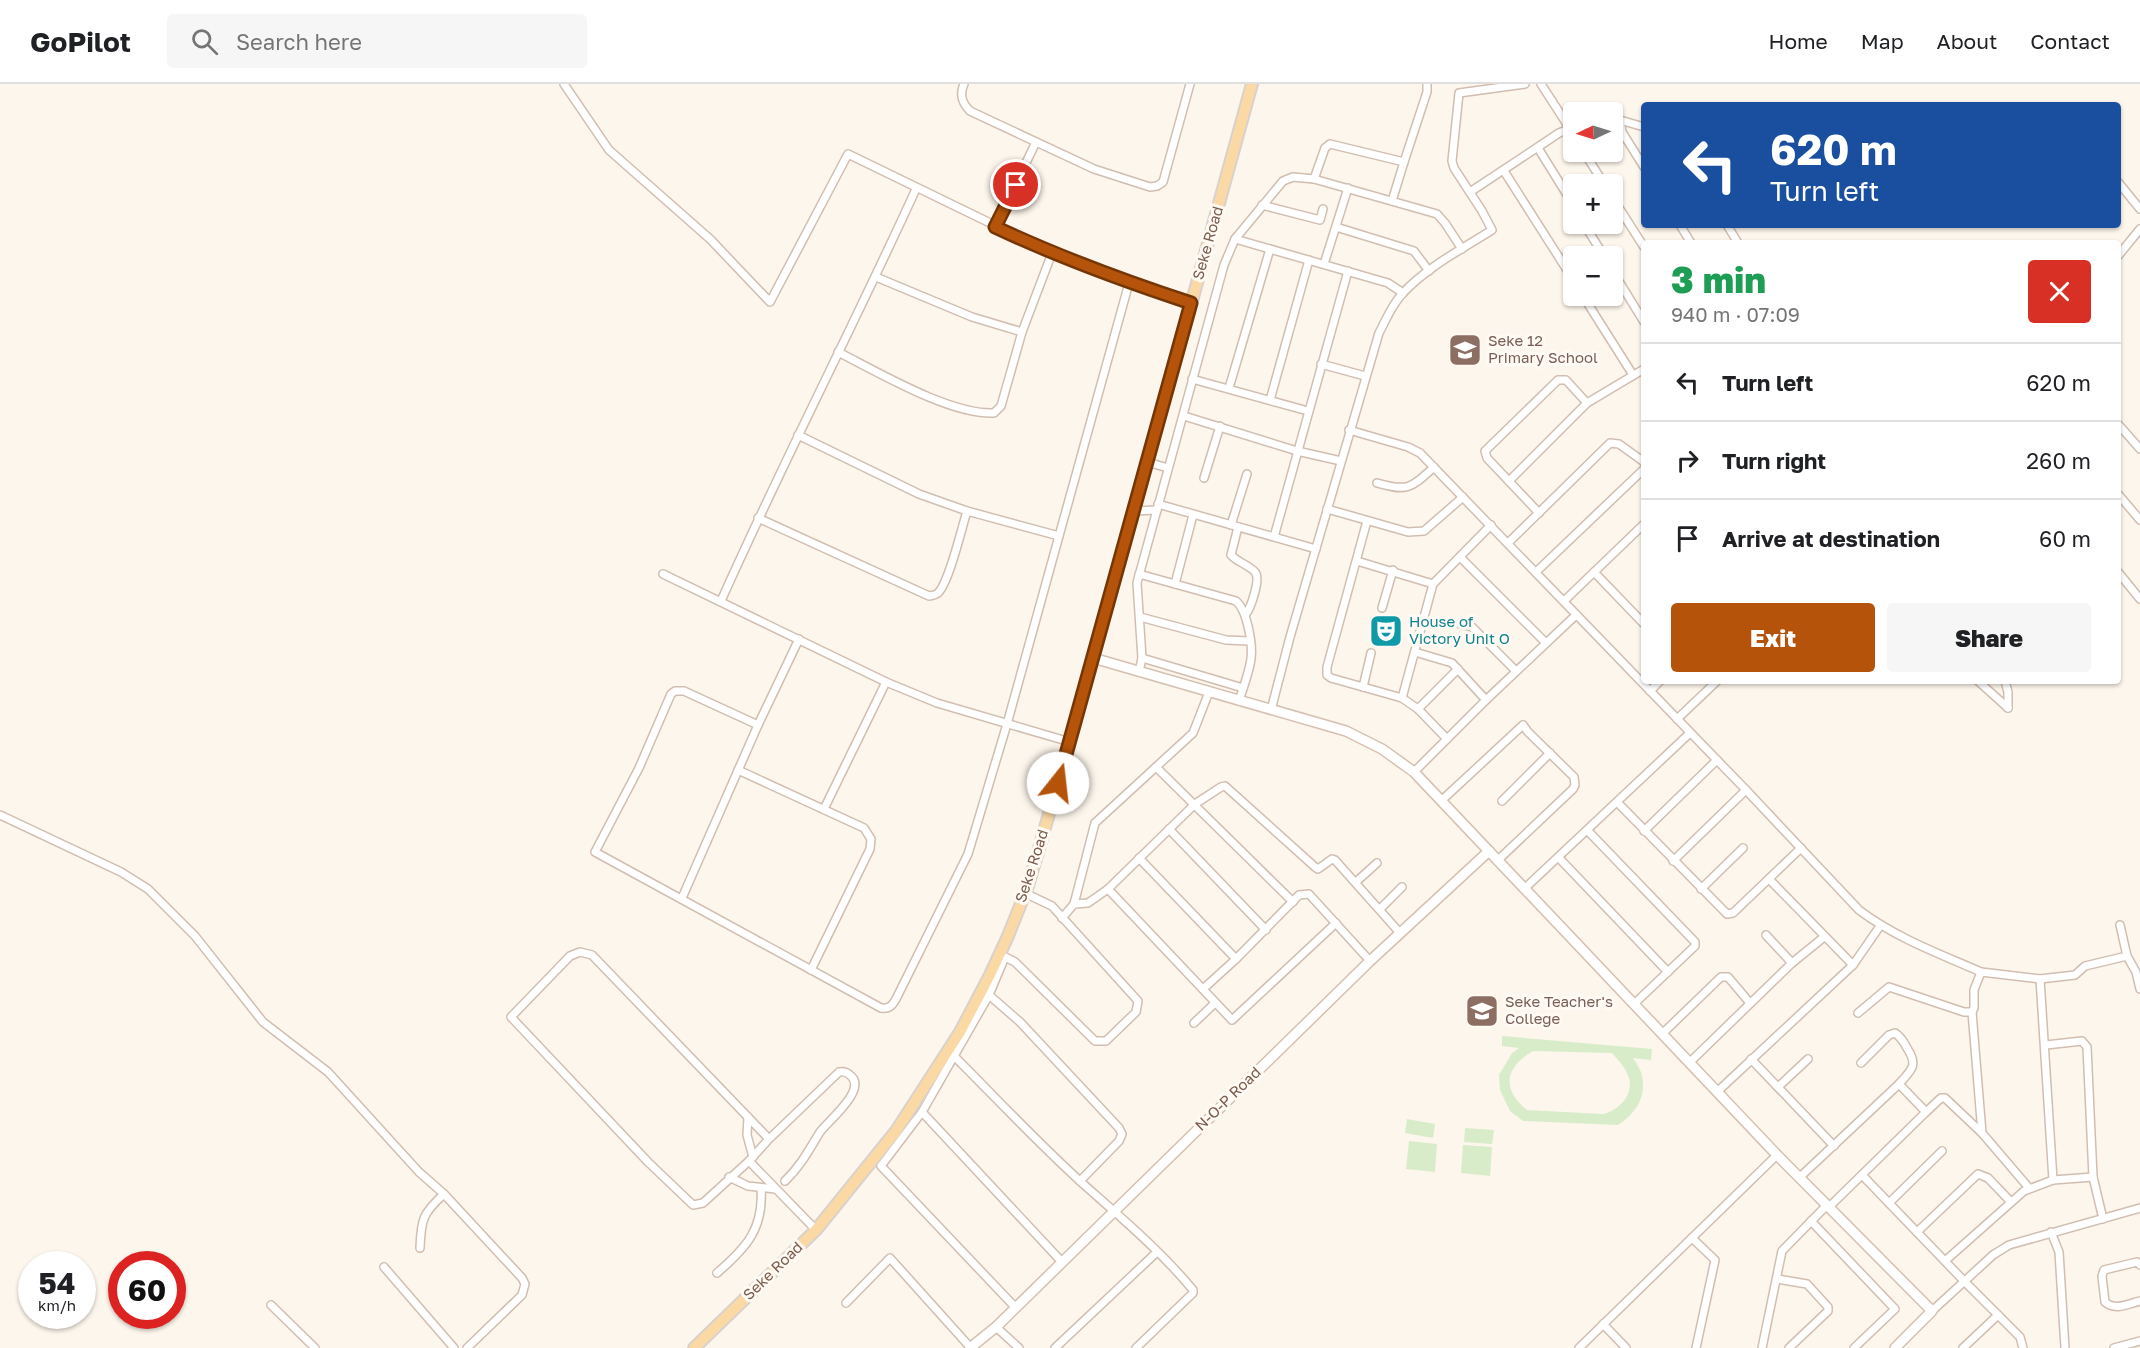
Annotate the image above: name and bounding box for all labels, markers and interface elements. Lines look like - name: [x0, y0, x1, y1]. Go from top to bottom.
- search box: [167, 14, 587, 68]
- text: GoPilot: [30, 25, 131, 58]
- icon: search: [188, 25, 221, 58]
- text: Search here: [236, 28, 362, 55]
- text: Home: [1768, 28, 1828, 54]
- text: Map: [1861, 28, 1904, 54]
- text: About: [1937, 28, 1997, 54]
- text: Contact: [2030, 28, 2110, 54]
- north arrow: [1563, 102, 1623, 162]
- map controls: [1563, 102, 1623, 306]
- text: 620 m: [1770, 124, 1897, 174]
- icon: left: [1671, 126, 1749, 204]
- pin: [990, 159, 1041, 210]
- icon: arrive: [999, 168, 1032, 201]
- button: +: [1563, 174, 1623, 234]
- text: Turn left: [1770, 175, 1879, 207]
- street label: Seke Road: [1188, 204, 1226, 282]
- button: −: [1563, 246, 1623, 306]
- text: 3 min: [1671, 258, 1766, 301]
- button: close: [2028, 260, 2091, 323]
- text: 940 m · 07:09: [1671, 302, 1800, 326]
- place label: Seke 12 Primary School: [1488, 331, 1598, 366]
- school or university icon: Seke 12 Primary School: [1447, 332, 1483, 368]
- icon: left: [1671, 366, 1704, 399]
- text: Turn left: [1722, 369, 1813, 396]
- text: 620 m: [2026, 369, 2091, 396]
- icon: right: [1671, 444, 1704, 477]
- text: Turn right: [1722, 447, 1826, 474]
- text: 260 m: [2026, 447, 2091, 474]
- icon: arrive: [1671, 522, 1704, 555]
- text: Arrive at destination: [1722, 525, 1940, 552]
- text: 60 m: [2039, 525, 2091, 552]
- button: Exit: [1671, 603, 1875, 672]
- button: Share: [1887, 603, 2091, 672]
- place label: House of Victory Unit O: [1409, 612, 1510, 647]
- theatre icon: House of Victory Unit O: [1368, 613, 1404, 649]
- position arrow: [1026, 751, 1090, 815]
- street label: Seke Road: [1011, 827, 1051, 904]
- place label: Seke Teacher's College: [1505, 992, 1613, 1027]
- school or university icon: Seke Teacher's College: [1464, 993, 1500, 1029]
- street label: N-O-P Road: [1191, 1063, 1264, 1134]
- street label: Seke Road: [739, 1238, 806, 1303]
- speed limit sign: 60: [108, 1251, 186, 1329]
- text: 54: [38, 1265, 76, 1301]
- text: km/h: [38, 1296, 76, 1314]

